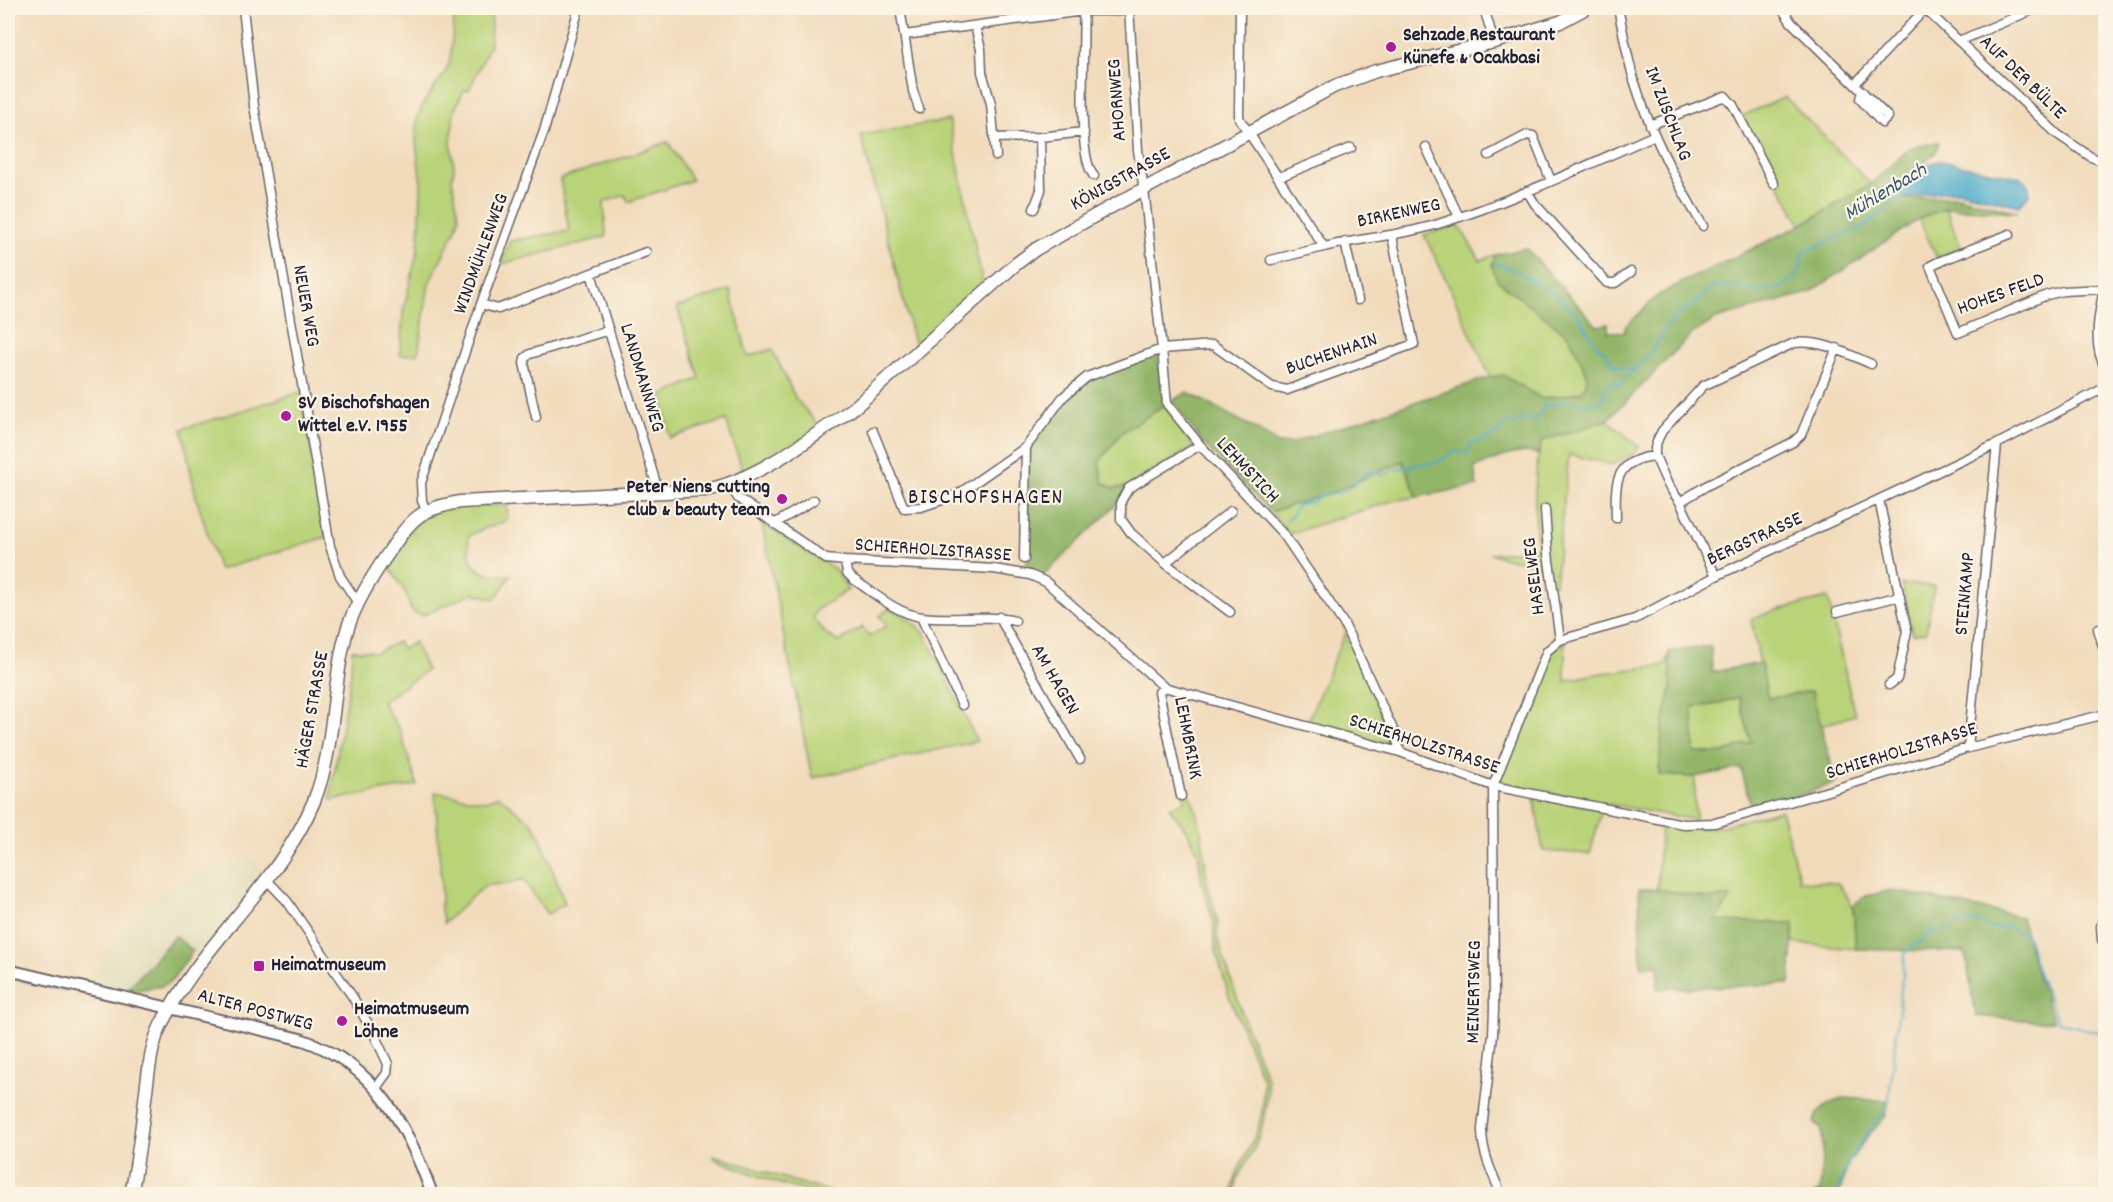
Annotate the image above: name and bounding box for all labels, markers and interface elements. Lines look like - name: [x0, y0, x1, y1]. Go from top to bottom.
- place label: Sehzade Restaurant Künefe & Ocakbasi: [1403, 22, 1556, 73]
- street label: AUF DER BÜLTE: [1972, 29, 2072, 127]
- marker: Sehzade Restaurant Künefe & Ocakbasi: [1384, 40, 1398, 54]
- street label: AHORNWEG: [1101, 58, 1135, 142]
- street label: IM ZUSCHLAG: [1636, 63, 1698, 165]
- street label: KÖNIGSTRASSE: [1066, 141, 1176, 219]
- water label: Mühlenbach: [1839, 156, 1934, 230]
- street label: WINDMÜHLENWEG: [447, 190, 517, 318]
- street label: BIRKENWEG: [1355, 192, 1443, 236]
- street label: NEUER WEG: [284, 263, 326, 349]
- street label: HOHES FELD: [1953, 266, 2049, 324]
- street label: LANDMANNWEG: [611, 320, 671, 436]
- street label: BUCHENHAIN: [1282, 326, 1382, 384]
- place label: SV Bischofshagen Wittel e.V. 1955: [298, 390, 429, 441]
- marker: SV Bischofshagen Wittel e.V. 1955: [279, 409, 293, 423]
- street label: LEHMSTICH: [1209, 431, 1285, 511]
- place label: Peter Niens cutting club & beauty team: [626, 474, 770, 525]
- district label: BISCHOFSHAGEN: [908, 483, 1064, 514]
- marker: Peter Niens cutting club & beauty team: [775, 492, 789, 506]
- street label: BERGSTRASSE: [1703, 506, 1807, 574]
- street label: SCHIERHOLZSTRASSE: [854, 532, 1012, 570]
- street label: HASELWEG: [1516, 536, 1554, 616]
- street label: STEINKAMP: [1948, 551, 1984, 637]
- street label: AM HAGEN: [1023, 639, 1085, 721]
- street label: HÄGER STRASSE: [289, 649, 337, 771]
- street label: LEHMBRINK: [1165, 694, 1209, 782]
- street label: SCHIERHOLZSTRASSE: [1345, 707, 1503, 783]
- street label: SCHIERHOLZSTRASSE: [1823, 716, 1981, 788]
- street label: MEINERTSWEG: [1460, 940, 1490, 1044]
- place label: Heimatmuseum: [271, 952, 386, 980]
- marker: Heimatmuseum: [252, 959, 266, 973]
- street label: ALTER POSTWEG: [194, 982, 316, 1040]
- place label: Heimatmuseum Löhne: [354, 996, 469, 1047]
- marker: Heimatmuseum Löhne: [335, 1014, 349, 1028]

